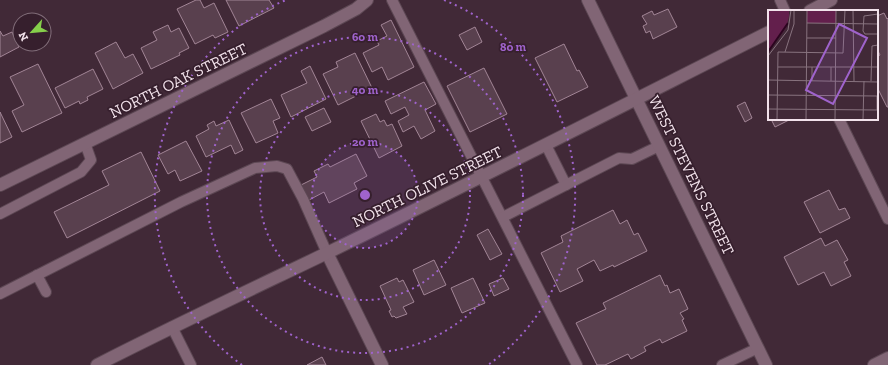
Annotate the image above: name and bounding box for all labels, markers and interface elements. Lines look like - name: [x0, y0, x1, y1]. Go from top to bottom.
- inset map: [768, 10, 878, 120]
- north arrow: [12, 12, 52, 52]
- text: N: [16, 29, 31, 43]
- text: 60 m: [352, 30, 379, 44]
- street label: NORTH OAK STREET: [106, 39, 250, 122]
- text: 80 m: [500, 40, 527, 54]
- text: 40 m: [352, 83, 379, 97]
- street label: WEST STEVENS STREET: [645, 92, 738, 258]
- text: 20 m: [352, 135, 379, 149]
- street label: NORTH OLIVE STREET: [349, 142, 505, 231]
- centre of rings: [358, 188, 372, 202]

